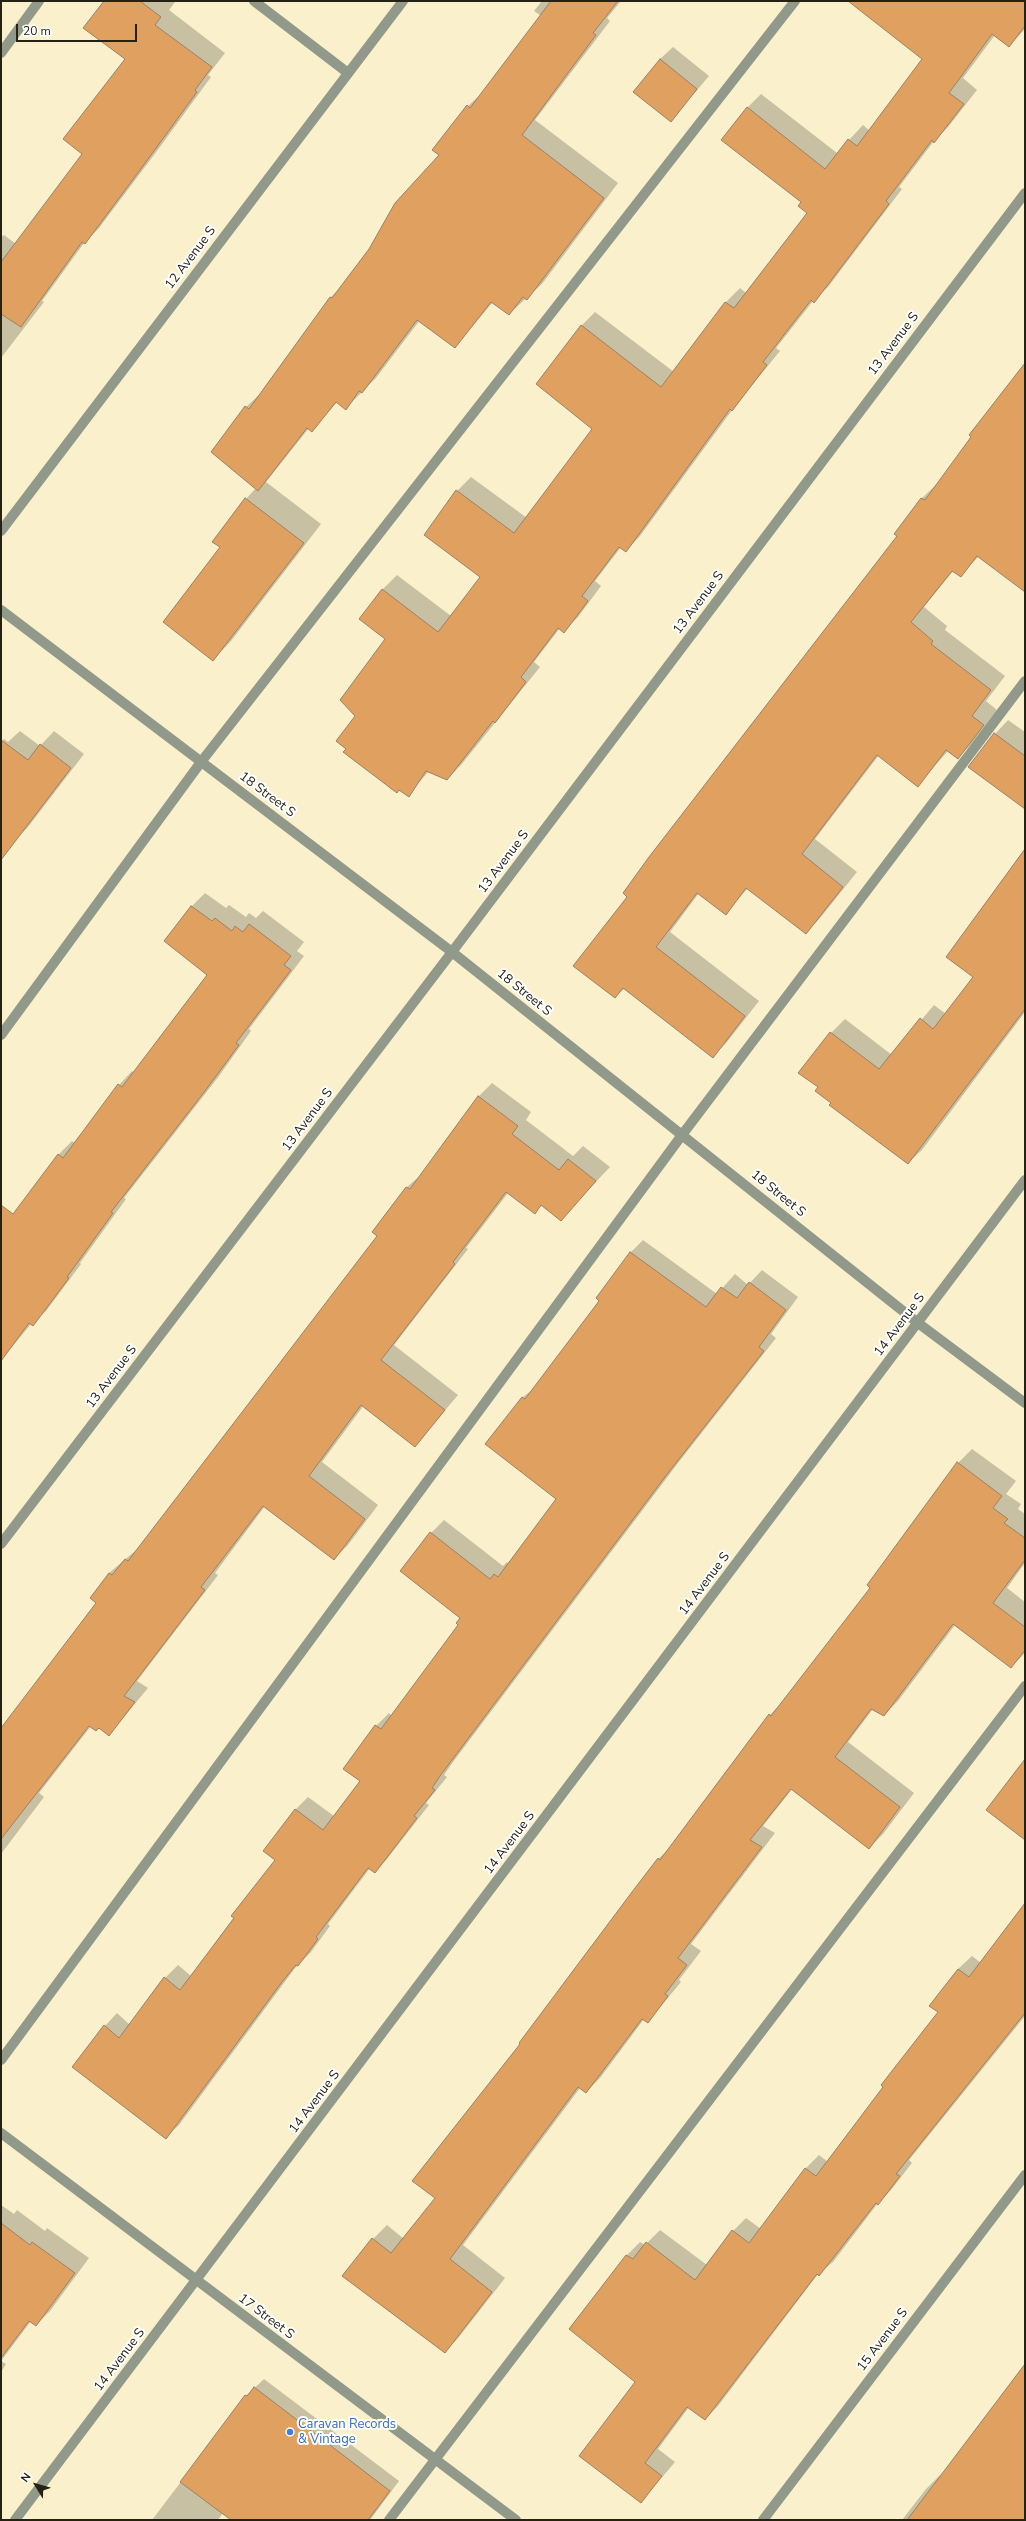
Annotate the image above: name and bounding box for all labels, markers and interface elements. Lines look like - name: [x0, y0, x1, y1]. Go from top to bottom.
- scale bar: [18, 16, 139, 42]
- text: 20 m: [23, 23, 51, 39]
- street label: 12 Avenue S: [162, 224, 220, 292]
- street label: 13 Avenue S: [865, 310, 923, 378]
- street label: 13 Avenue S: [670, 569, 728, 637]
- street label: 18 Street S: [236, 769, 298, 821]
- street label: 13 Avenue S: [475, 828, 533, 896]
- street label: 18 Street S: [494, 966, 554, 1020]
- street label: 13 Avenue S: [279, 1086, 337, 1154]
- street label: 18 Street S: [748, 1167, 808, 1221]
- street label: 14 Avenue S: [871, 1291, 929, 1359]
- street label: 13 Avenue S: [83, 1343, 141, 1411]
- street label: 14 Avenue S: [676, 1550, 734, 1618]
- street label: 14 Avenue S: [481, 1809, 539, 1877]
- street label: 14 Avenue S: [286, 2068, 344, 2136]
- street label: 17 Street S: [235, 2291, 297, 2343]
- street label: 15 Avenue S: [854, 2306, 912, 2374]
- street label: 14 Avenue S: [91, 2326, 149, 2394]
- place label: Caravan Records & Vintage: [298, 2417, 396, 2448]
- marker: Caravan Records & Vintage: [285, 2427, 295, 2437]
- north arrow: [16, 2465, 56, 2505]
- text: N: [18, 2470, 34, 2485]

